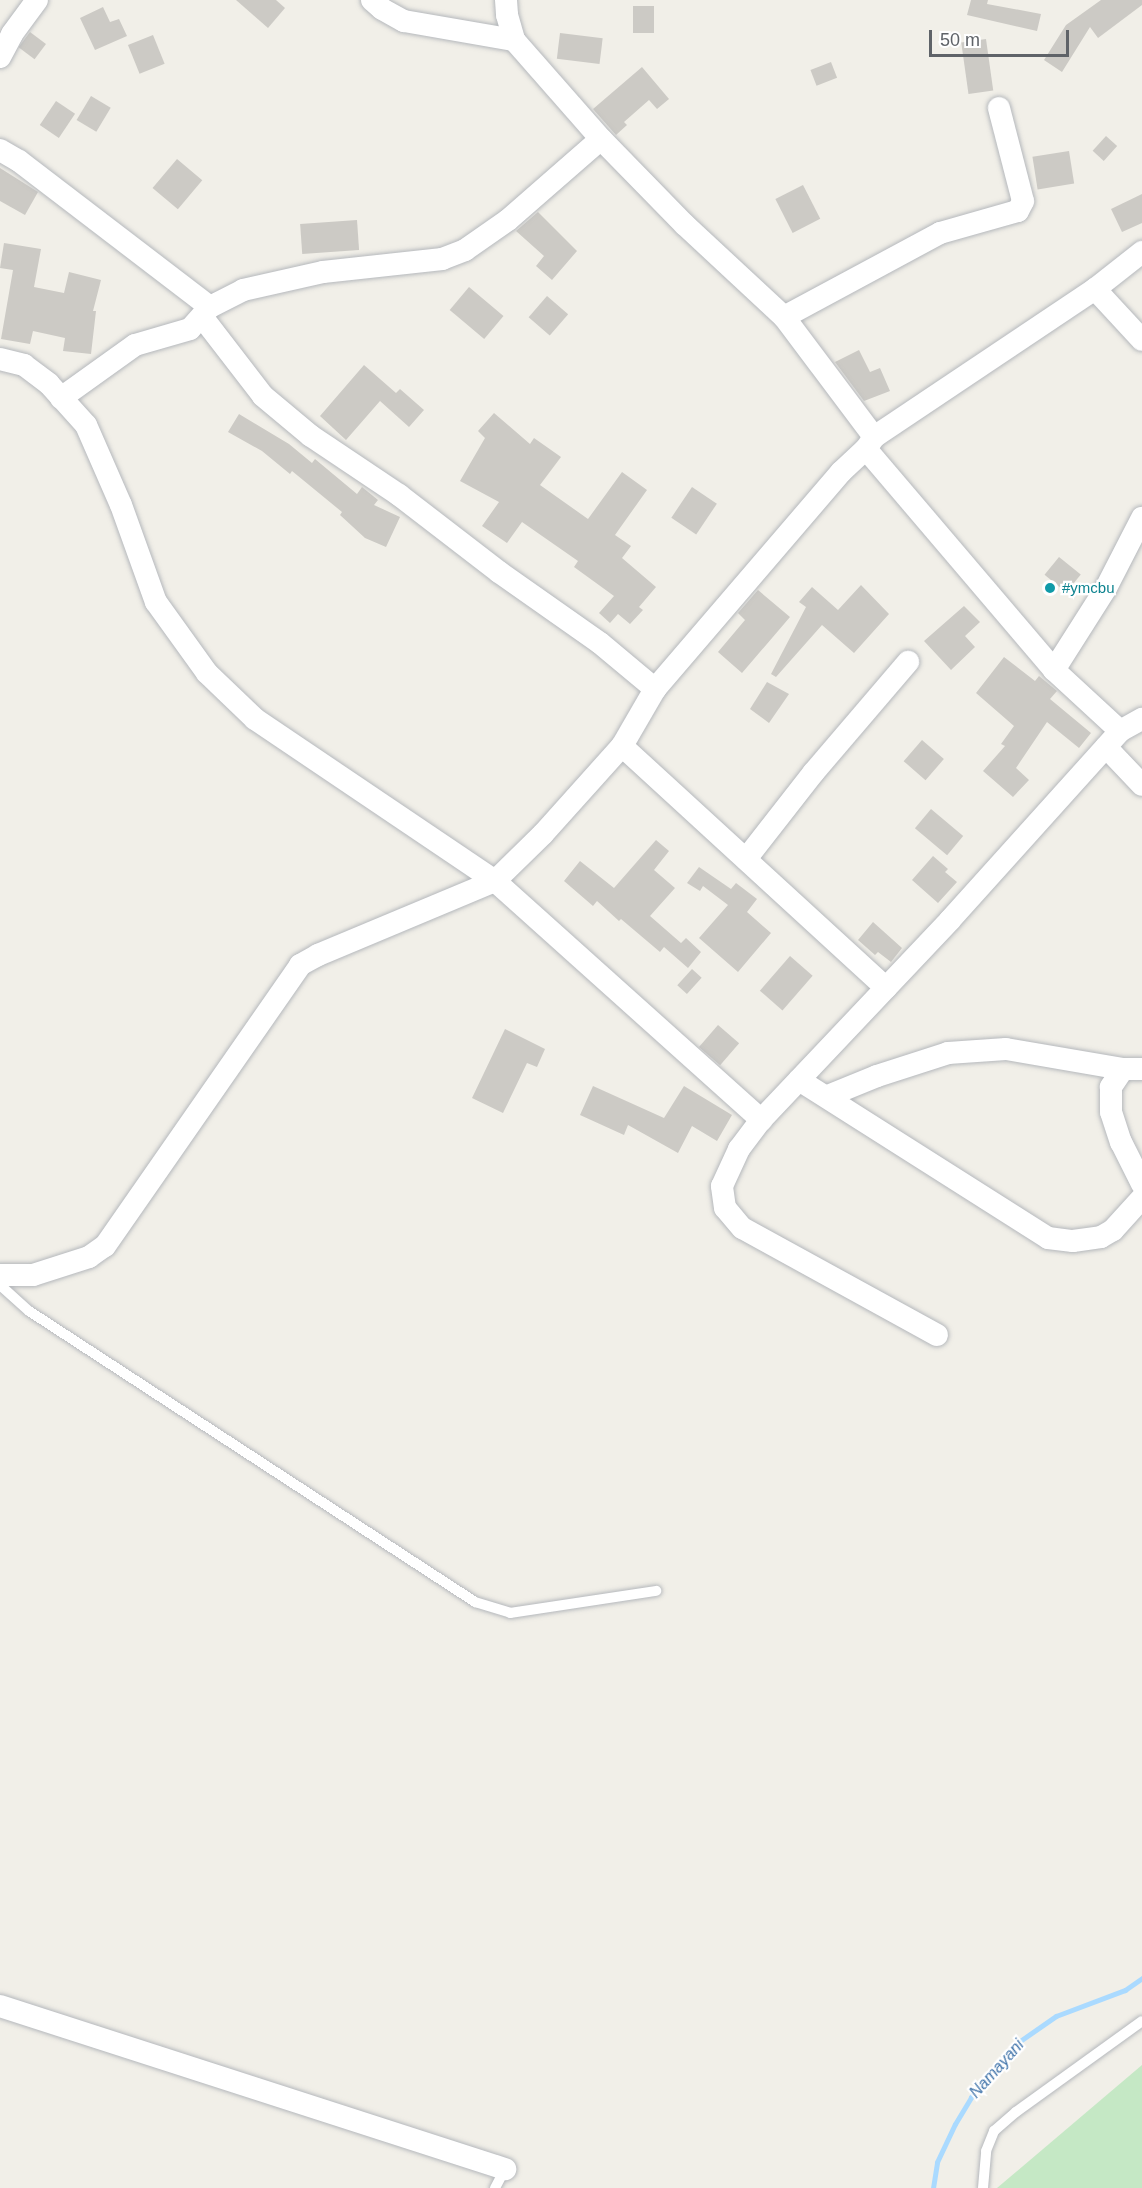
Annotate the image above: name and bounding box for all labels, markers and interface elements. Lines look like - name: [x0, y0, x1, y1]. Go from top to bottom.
- scale bar: [932, 18, 1072, 56]
- text: 50 m: [940, 30, 980, 50]
- place label: #ymcbu: [1062, 579, 1115, 597]
- marker: #ymcbu: [1043, 581, 1057, 595]
- water label: Namayani: [966, 2036, 1028, 2102]

